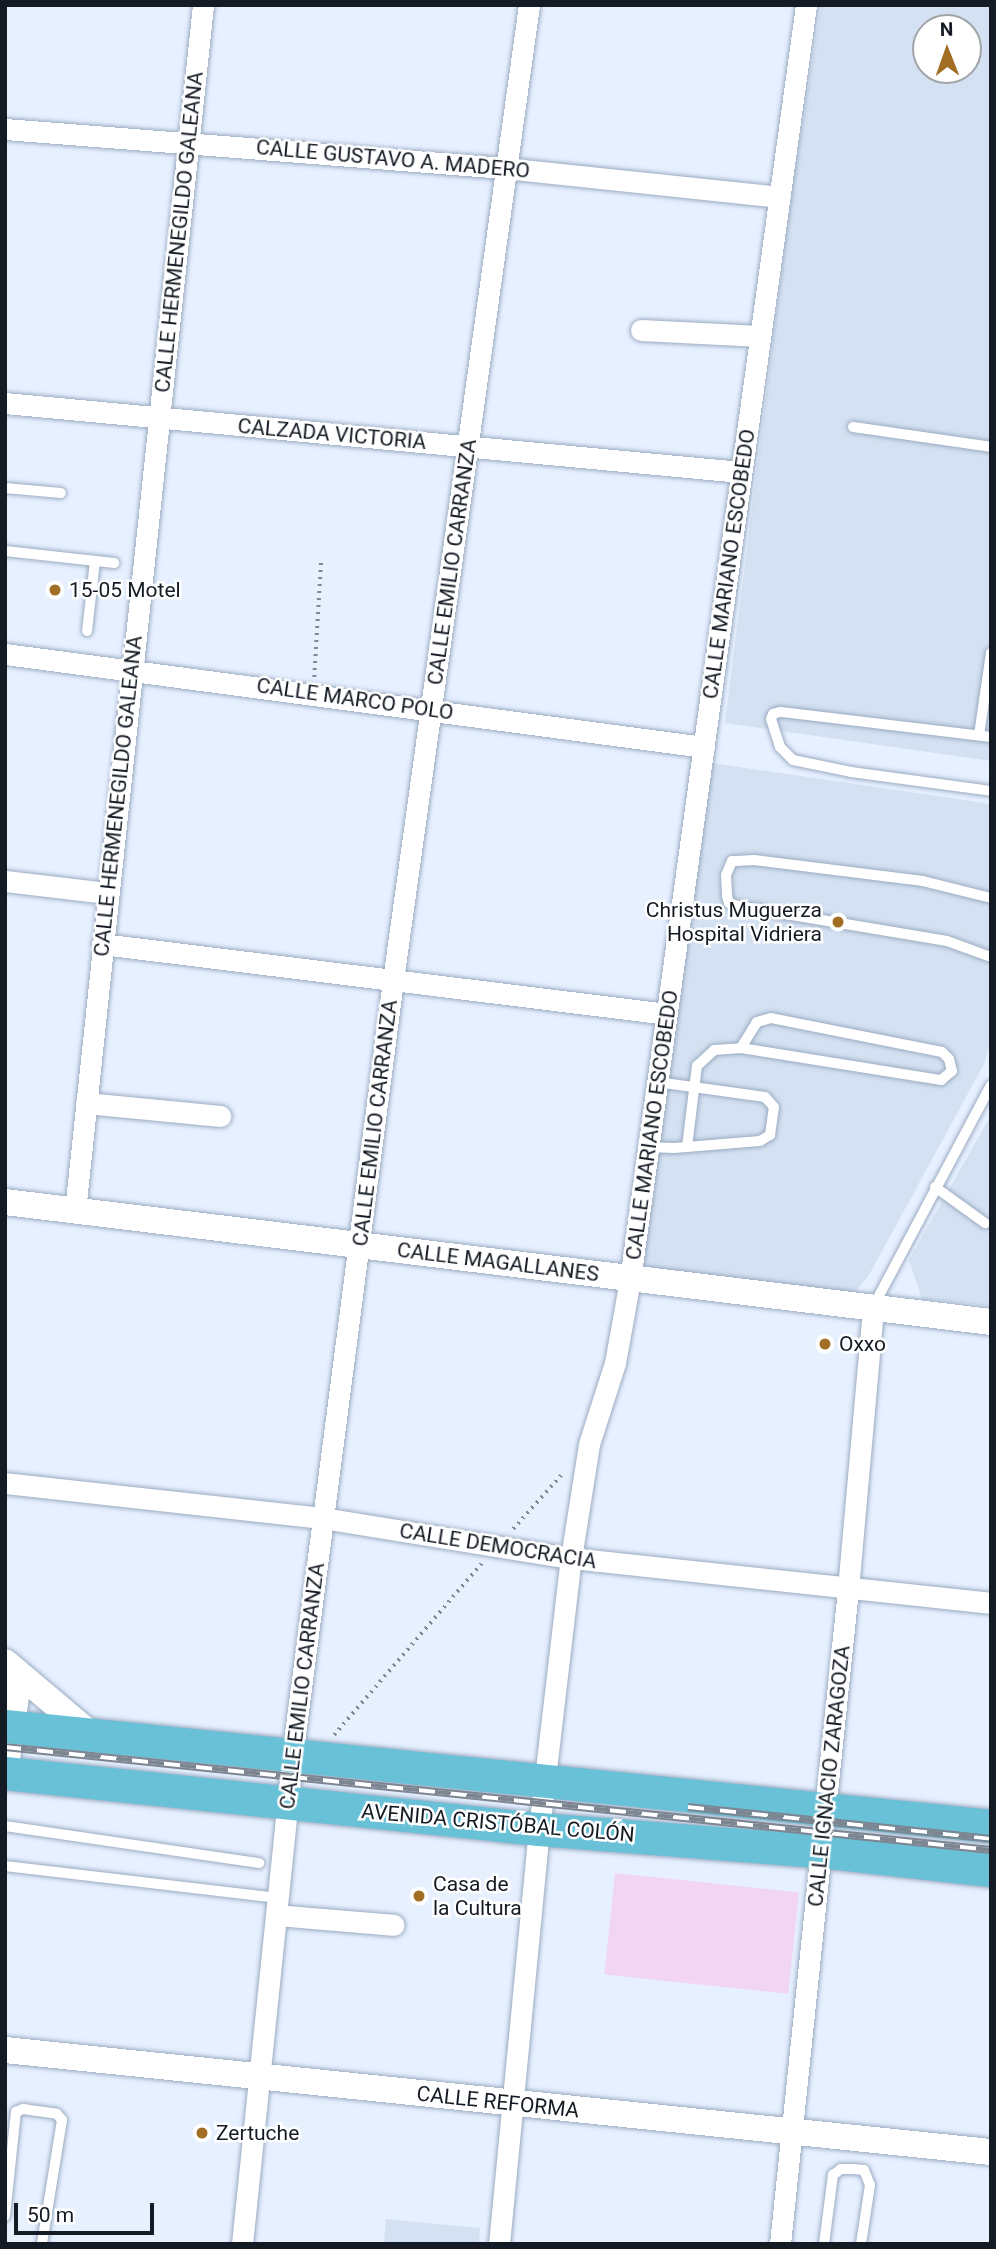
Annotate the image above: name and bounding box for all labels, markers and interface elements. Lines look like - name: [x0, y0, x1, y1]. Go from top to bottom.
- north arrow: [912, 14, 982, 84]
- text: N: [940, 18, 954, 41]
- street label: CALLE HERMENEGILDO GALEANA: [150, 70, 208, 394]
- street label: CALLE GUSTAVO A. MADERO: [255, 134, 531, 184]
- street label: CALZADA VICTORIA: [237, 413, 427, 455]
- street label: CALLE MARIANO ESCOBEDO: [698, 427, 760, 701]
- street label: CALLE EMILIO CARRANZA: [422, 437, 482, 687]
- place label: 15-05 Motel: [69, 577, 181, 603]
- marker: 15-05 Motel: [47, 582, 63, 598]
- street label: CALLE HERMENEGILDO GALEANA: [89, 634, 147, 958]
- street label: CALLE MARCO POLO: [255, 673, 455, 725]
- place label: Christus Muguerza Hospital Vidriera: [646, 897, 822, 947]
- marker: Christus Muguerza Hospital Vidriera: [828, 912, 848, 932]
- street label: CALLE MARIANO ESCOBEDO: [621, 988, 683, 1262]
- street label: CALLE EMILIO CARRANZA: [347, 998, 403, 1248]
- street label: CALLE MAGALLANES: [396, 1237, 600, 1287]
- place label: Oxxo: [839, 1331, 886, 1357]
- marker: Oxxo: [817, 1336, 833, 1352]
- street label: CALLE DEMOCRACIA: [398, 1518, 598, 1574]
- street label: CALLE EMILIO CARRANZA: [274, 1561, 330, 1811]
- street label: CALLE IGNACIO ZARAGOZA: [803, 1644, 855, 1908]
- street label: AVENIDA CRISTÓBAL COLÓN: [360, 1798, 636, 1848]
- place label: Casa de la Cultura: [433, 1871, 522, 1921]
- marker: Casa de la Cultura: [411, 1888, 427, 1904]
- street label: CALLE REFORMA: [416, 2081, 580, 2123]
- place label: Zertuche: [216, 2120, 299, 2146]
- marker: Zertuche: [194, 2125, 210, 2141]
- scale bar: [18, 2190, 158, 2234]
- text: 50 m: [27, 2203, 74, 2227]

